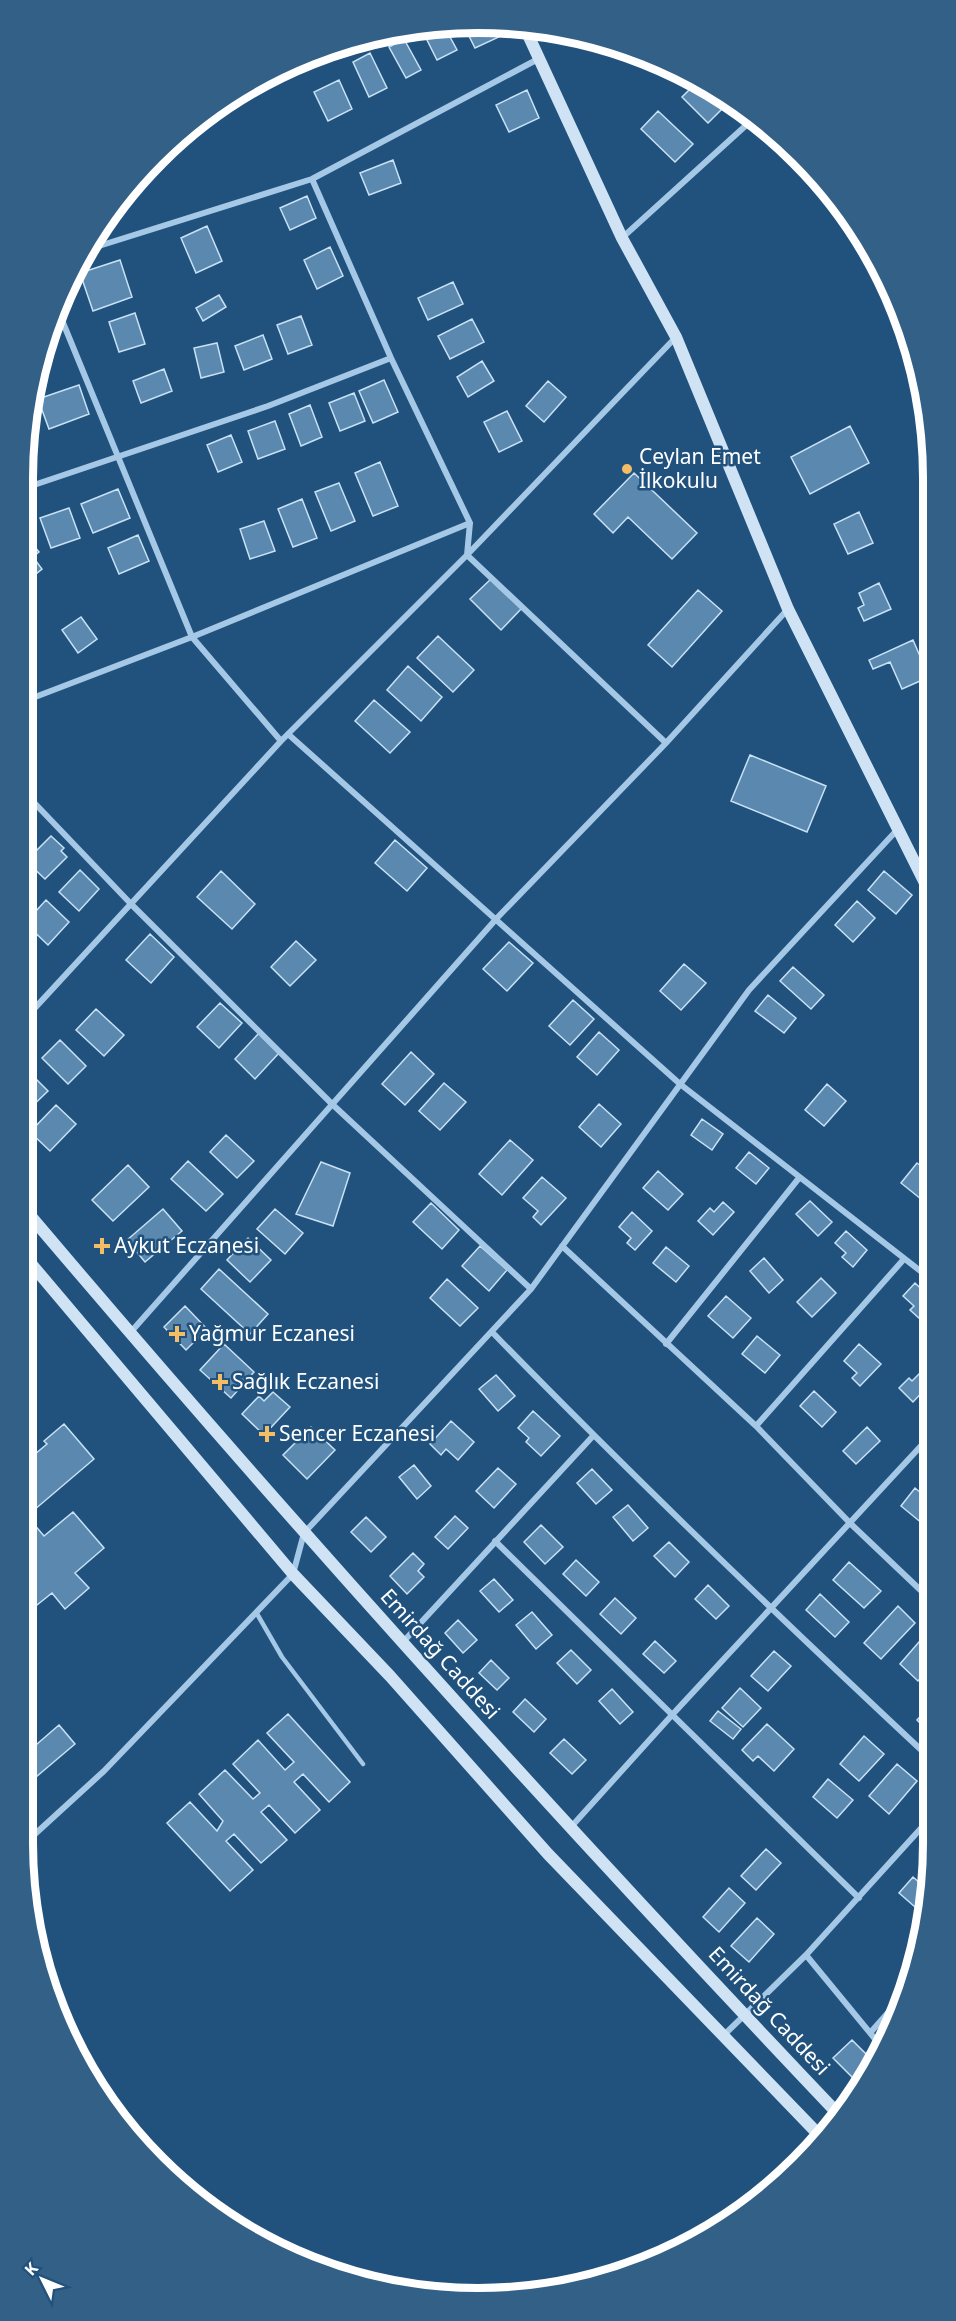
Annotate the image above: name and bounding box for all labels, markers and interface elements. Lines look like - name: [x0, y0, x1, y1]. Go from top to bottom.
- place label: Ceylan Emet İlkokulu: [639, 442, 761, 494]
- marker: Ceylan Emet İlkokulu: [620, 462, 634, 476]
- place label: Aykut Eczanesi: [114, 1231, 259, 1259]
- marker: Aykut Eczanesi: [95, 1239, 109, 1253]
- place label: Yağmur Eczanesi: [189, 1319, 355, 1347]
- marker: Yağmur Eczanesi: [170, 1327, 184, 1341]
- place label: Sağlık Eczanesi: [232, 1367, 379, 1395]
- marker: Sağlık Eczanesi: [213, 1375, 227, 1389]
- place label: Sencer Eczanesi: [279, 1419, 435, 1447]
- marker: Sencer Eczanesi: [260, 1427, 274, 1441]
- street label: Emirdağ Caddesi: [375, 1582, 507, 1724]
- street label: Emirdağ Caddesi: [703, 1940, 837, 2081]
- north arrow: [12, 2249, 72, 2309]
- text: K: [19, 2257, 43, 2280]

